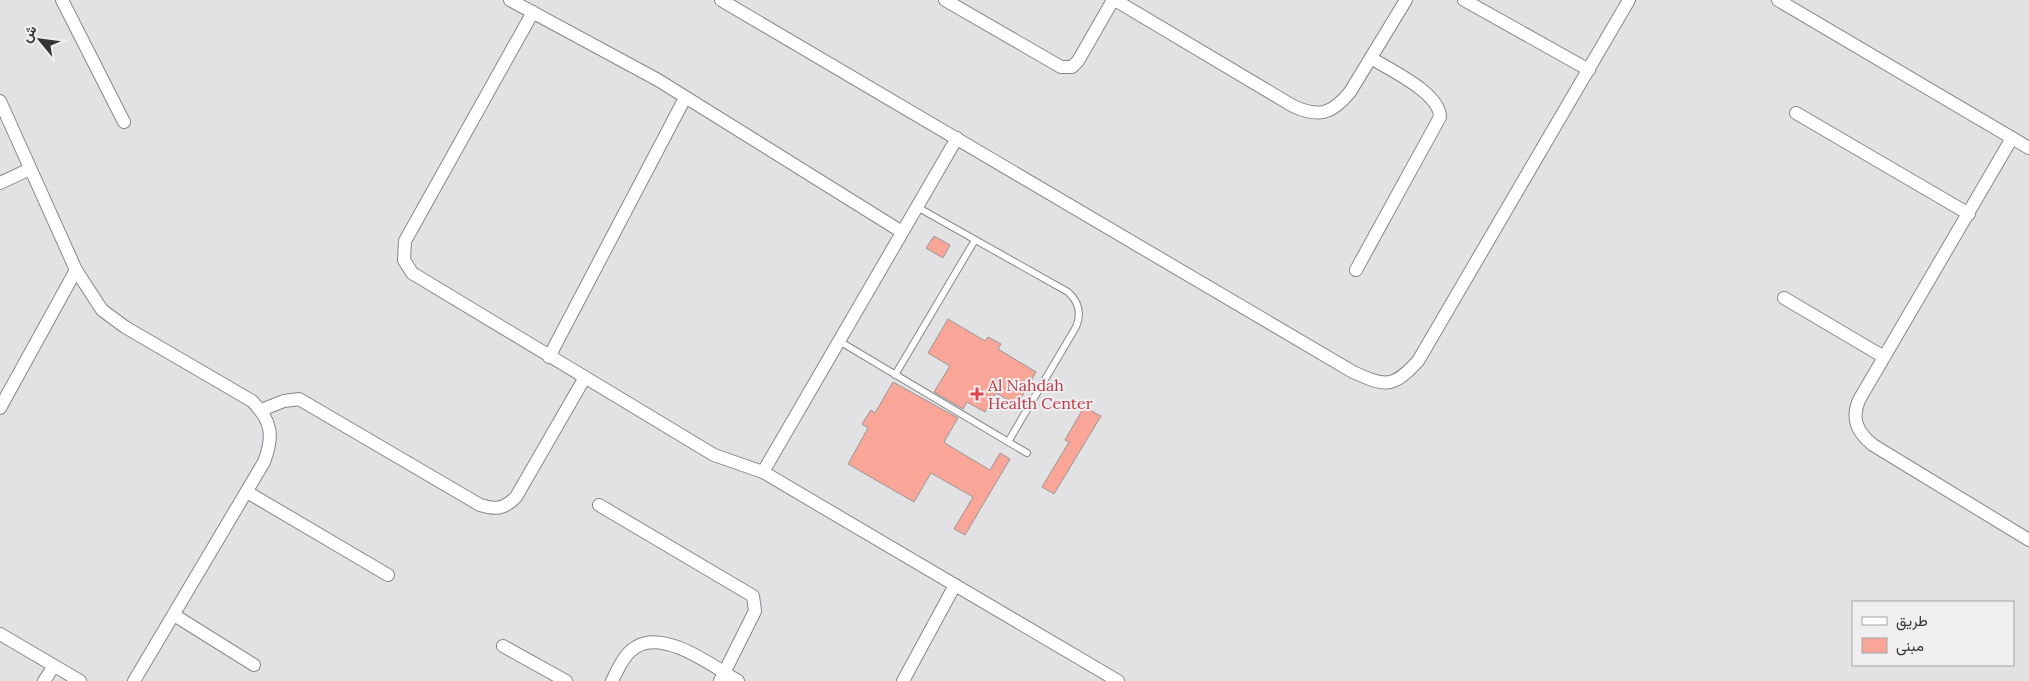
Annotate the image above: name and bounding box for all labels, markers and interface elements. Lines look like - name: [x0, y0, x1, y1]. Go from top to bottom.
- north arrow: [15, 15, 65, 65]
- text: ش: [17, 22, 41, 45]
- place label: Al Nahdah Health Center: [987, 375, 1093, 413]
- marker: Al Nahdah Health Center: [970, 387, 984, 401]
- legend: [1852, 601, 2014, 666]
- text: طريق: [1896, 611, 1928, 631]
- text: مبنى: [1896, 636, 1924, 656]

